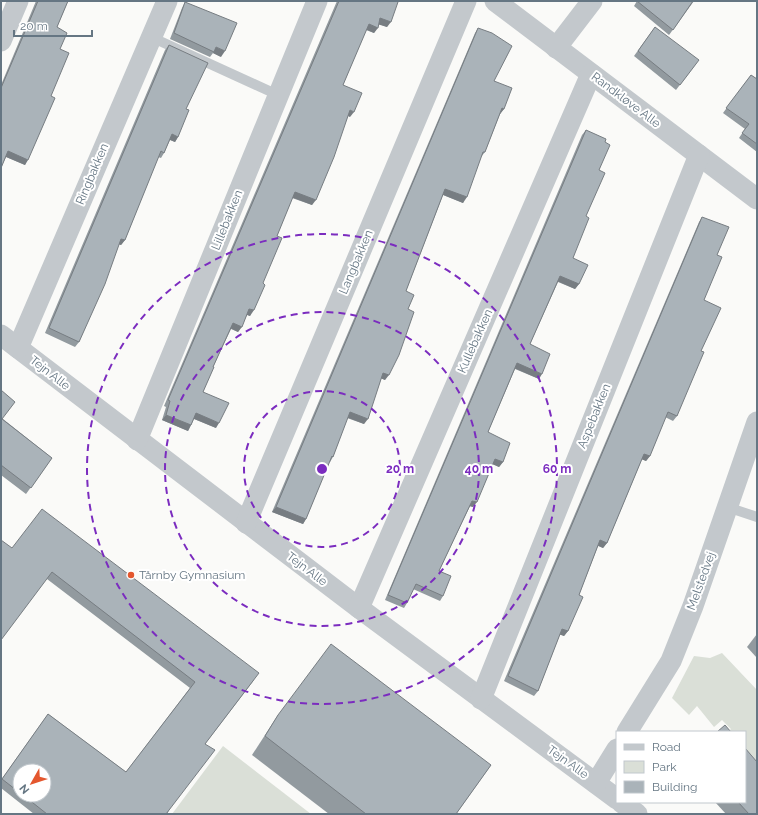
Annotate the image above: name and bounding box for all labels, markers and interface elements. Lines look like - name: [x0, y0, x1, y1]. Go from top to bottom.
- scale bar: [14, 12, 92, 38]
- text: 20 m: [20, 19, 48, 33]
- street label: Randkløve Alle: [589, 69, 663, 131]
- street label: Ringbakken: [73, 141, 111, 207]
- street label: Lillebakken: [209, 188, 245, 252]
- street label: Langbakken: [336, 228, 376, 296]
- street label: Kullebakken: [455, 307, 495, 375]
- street label: Tejn Alle: [27, 353, 73, 393]
- street label: Aspebakken: [575, 382, 613, 450]
- centre of rings: [315, 462, 329, 476]
- text: 20 m: [386, 462, 414, 476]
- text: 40 m: [465, 462, 493, 476]
- text: 60 m: [543, 462, 571, 476]
- street label: Tejn Alle: [284, 549, 330, 589]
- street label: Melstedvej: [684, 550, 718, 612]
- place label: Tårnby Gymnasium: [139, 568, 245, 582]
- marker: Tårnby Gymnasium: [126, 570, 136, 580]
- legend: [616, 731, 746, 803]
- text: Road: [652, 740, 681, 754]
- street label: Tejn Alle: [545, 742, 591, 782]
- text: Park: [652, 760, 677, 774]
- north arrow: [12, 763, 52, 803]
- text: Building: [652, 780, 698, 794]
- text: N: [17, 782, 32, 796]

